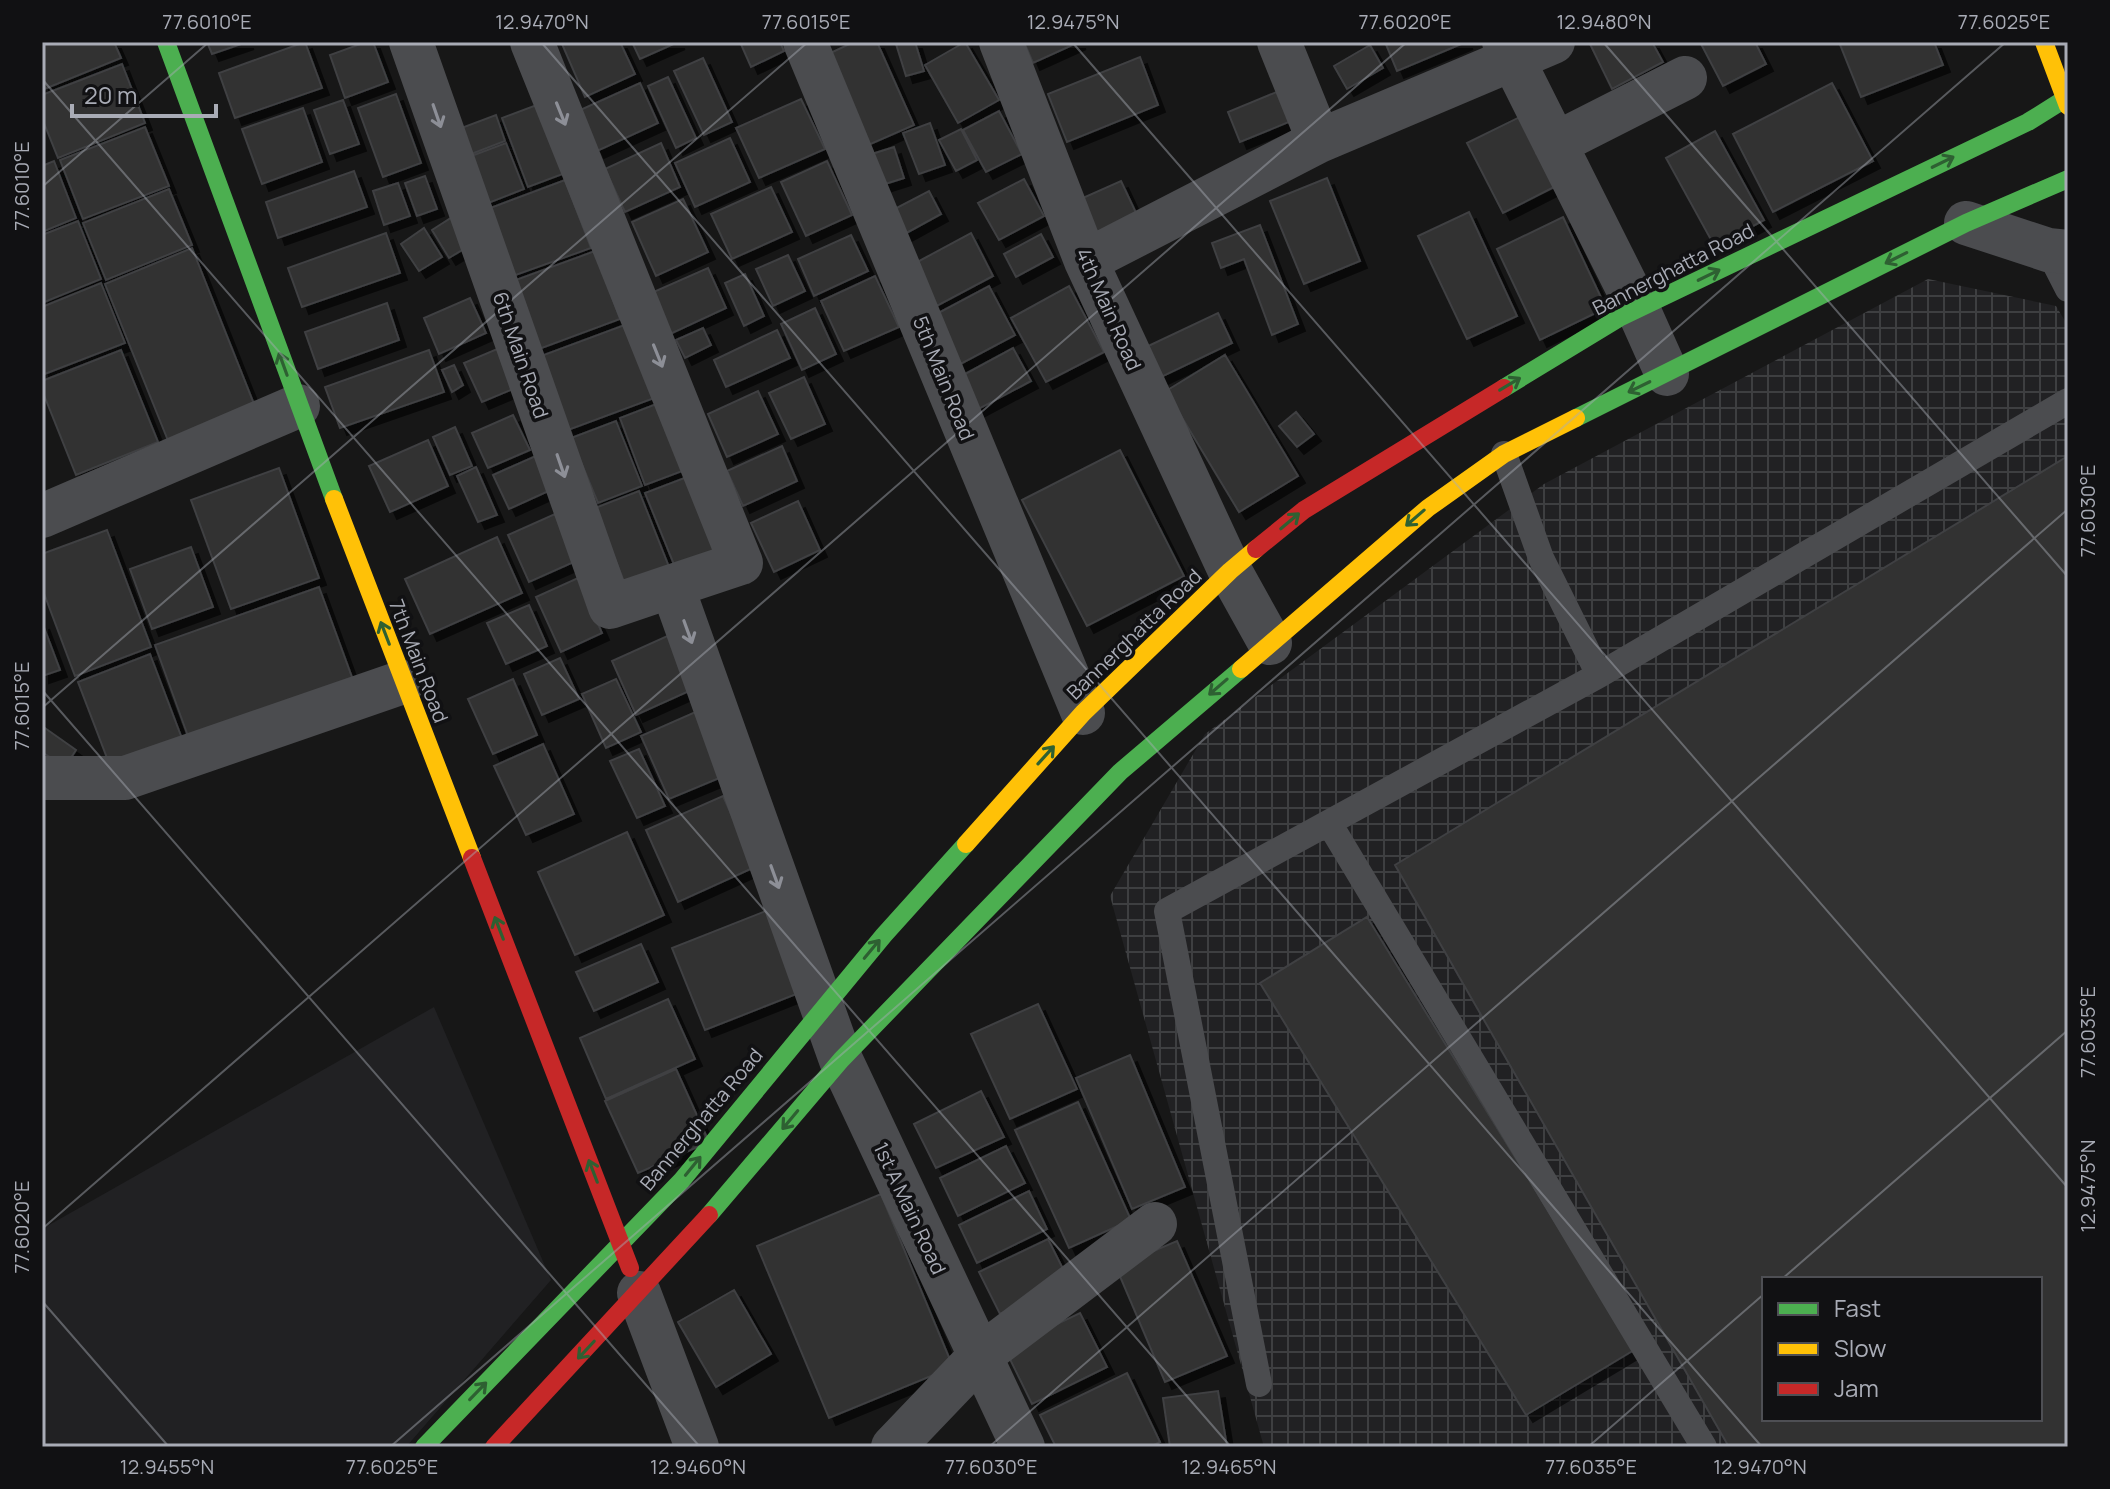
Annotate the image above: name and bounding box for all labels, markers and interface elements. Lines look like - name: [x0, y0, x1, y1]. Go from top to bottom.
- text: 77.6010°E: [162, 8, 252, 35]
- text: 12.9470°N: [495, 8, 589, 35]
- text: 77.6015°E: [762, 8, 850, 35]
- text: 12.9475°N: [1027, 8, 1119, 35]
- text: 77.6020°E: [1359, 8, 1451, 35]
- text: 12.9480°N: [1557, 8, 1651, 35]
- text: 77.6025°E: [1958, 8, 2050, 35]
- scale bar: [72, 68, 216, 118]
- text: 20 m: [84, 78, 137, 111]
- one-way arrow: [555, 101, 569, 126]
- one-way arrow: [430, 103, 445, 128]
- text: 77.6010°E: [8, 141, 35, 231]
- one-way arrow: [1930, 154, 1954, 170]
- street label: Bannerghatta Road: [1588, 217, 1758, 321]
- street label: 4th Main Road: [1070, 243, 1148, 375]
- one-way arrow: [1885, 251, 1909, 266]
- one-way arrow: [1696, 267, 1720, 282]
- street label: 6th Main Road: [487, 288, 555, 422]
- street label: 5th Main Road: [907, 312, 981, 444]
- one-way arrow: [652, 343, 666, 368]
- one-way arrow: [275, 352, 289, 377]
- one-way arrow: [1498, 375, 1521, 391]
- one-way arrow: [1628, 381, 1651, 396]
- one-way arrow: [554, 454, 569, 479]
- text: 77.6030°E: [2074, 465, 2101, 557]
- one-way arrow: [1406, 509, 1426, 527]
- one-way arrow: [1279, 512, 1300, 530]
- street label: Bannerghatta Road: [1061, 563, 1207, 705]
- street label: 7th Main Road: [383, 596, 455, 726]
- one-way arrow: [682, 619, 696, 643]
- one-way arrow: [377, 621, 391, 646]
- text: 77.6015°E: [8, 662, 35, 750]
- one-way arrow: [1208, 678, 1229, 696]
- one-way arrow: [1036, 745, 1055, 765]
- one-way arrow: [769, 864, 784, 889]
- one-way arrow: [491, 916, 505, 941]
- one-way arrow: [863, 939, 881, 959]
- text: 77.6035°E: [2074, 986, 2101, 1078]
- street label: Bannerghatta Road: [634, 1042, 768, 1196]
- one-way arrow: [782, 1109, 800, 1130]
- street label: 1st A Main Road: [868, 1138, 952, 1278]
- text: 12.9475°N: [2074, 1140, 2101, 1232]
- one-way arrow: [684, 1156, 702, 1177]
- one-way arrow: [585, 1159, 599, 1184]
- text: 77.6020°E: [8, 1181, 35, 1273]
- legend: [1762, 1277, 2042, 1421]
- text: Fast: [1834, 1291, 1881, 1324]
- text: Slow: [1834, 1331, 1887, 1364]
- one-way arrow: [577, 1339, 595, 1359]
- text: Jam: [1834, 1371, 1879, 1404]
- one-way arrow: [468, 1382, 487, 1401]
- text: 12.9455°N: [120, 1453, 214, 1480]
- text: 77.6025°E: [346, 1453, 438, 1480]
- text: 12.9460°N: [650, 1453, 746, 1480]
- text: 77.6030°E: [945, 1453, 1037, 1480]
- text: 12.9465°N: [1181, 1453, 1277, 1480]
- text: 77.6035°E: [1545, 1453, 1637, 1480]
- text: 12.9470°N: [1713, 1453, 1807, 1480]

